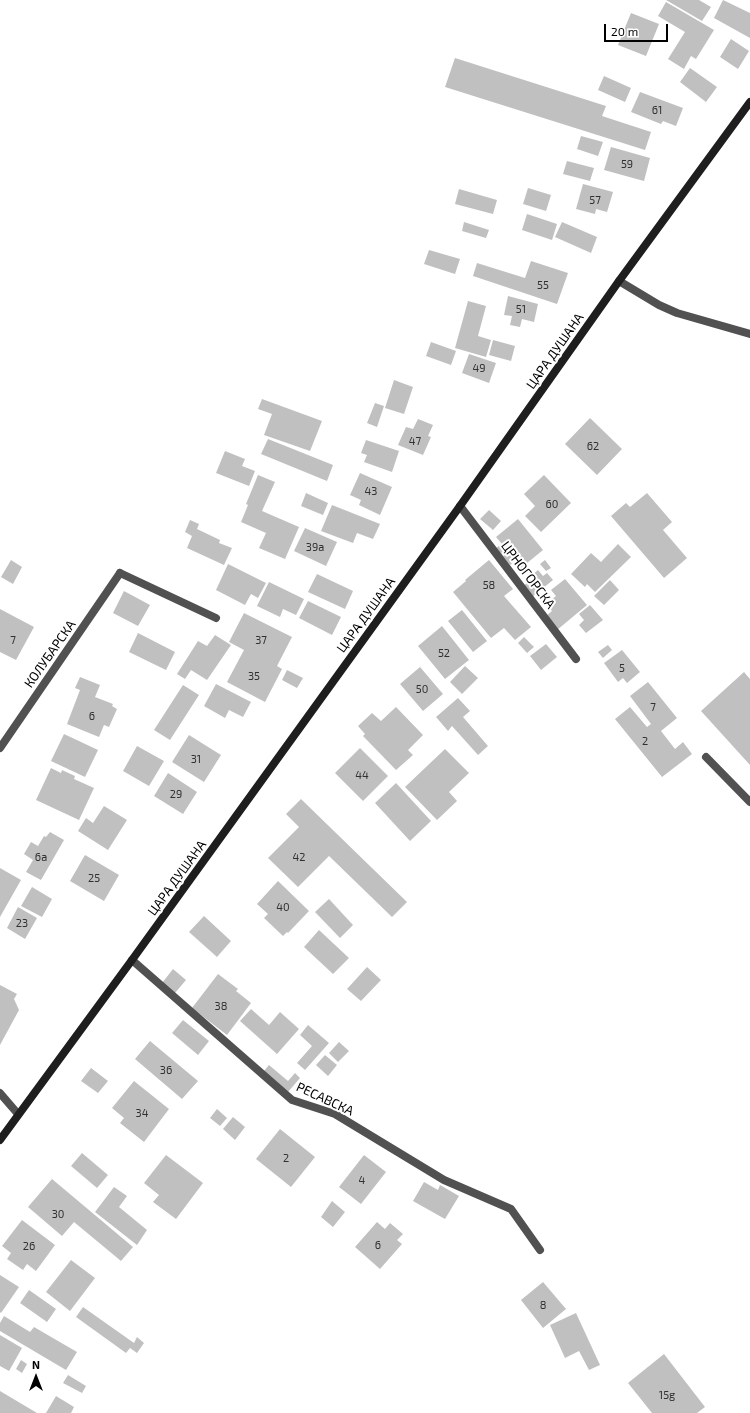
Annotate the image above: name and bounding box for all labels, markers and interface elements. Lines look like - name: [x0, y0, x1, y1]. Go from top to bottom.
- scale bar: [606, 16, 670, 42]
- text: 20 m: [611, 24, 638, 38]
- house number: 61: [652, 103, 662, 117]
- house number: 59: [621, 157, 633, 171]
- house number: 57: [589, 193, 601, 207]
- house number: 55: [537, 278, 549, 292]
- house number: 51: [516, 302, 526, 316]
- street label: ЦАРА ДУШАНА: [523, 310, 587, 392]
- house number: 49: [472, 361, 486, 375]
- house number: 47: [409, 434, 421, 448]
- house number: 62: [587, 439, 599, 453]
- house number: 43: [365, 484, 377, 498]
- house number: 60: [546, 497, 558, 511]
- street label: ЦРНОГОРСКА: [498, 538, 558, 612]
- house number: 39a: [306, 540, 324, 554]
- street label: ЦАРА ДУШАНА: [334, 574, 398, 656]
- house number: 58: [483, 578, 495, 592]
- street label: КОЛУБАРСКА: [21, 617, 79, 691]
- house number: 7: [10, 633, 16, 647]
- house number: 37: [255, 633, 267, 647]
- house number: 52: [438, 646, 450, 660]
- house number: 5: [619, 661, 625, 675]
- house number: 35: [248, 669, 260, 683]
- house number: 50: [416, 682, 428, 696]
- house number: 7: [650, 700, 656, 714]
- house number: 6: [89, 709, 95, 723]
- house number: 2: [642, 734, 648, 748]
- house number: 31: [191, 752, 201, 766]
- house number: 44: [355, 768, 369, 782]
- house number: 29: [170, 787, 182, 801]
- street label: ЦАРА ДУШАНА: [145, 837, 209, 919]
- house number: 6a: [35, 850, 47, 864]
- house number: 42: [293, 850, 305, 864]
- house number: 25: [88, 871, 100, 885]
- house number: 40: [276, 900, 290, 914]
- house number: 23: [16, 916, 28, 930]
- house number: 38: [215, 999, 227, 1013]
- house number: 36: [160, 1063, 172, 1077]
- street label: РЕСАВСКА: [294, 1079, 356, 1119]
- house number: 34: [136, 1106, 148, 1120]
- house number: 2: [283, 1151, 289, 1165]
- house number: 4: [359, 1173, 365, 1187]
- house number: 30: [52, 1207, 64, 1221]
- house number: 6: [375, 1238, 381, 1252]
- house number: 26: [23, 1239, 35, 1253]
- house number: 8: [540, 1298, 546, 1312]
- north arrow: [16, 1357, 56, 1397]
- text: N: [32, 1358, 40, 1371]
- house number: 15g: [659, 1388, 675, 1402]

